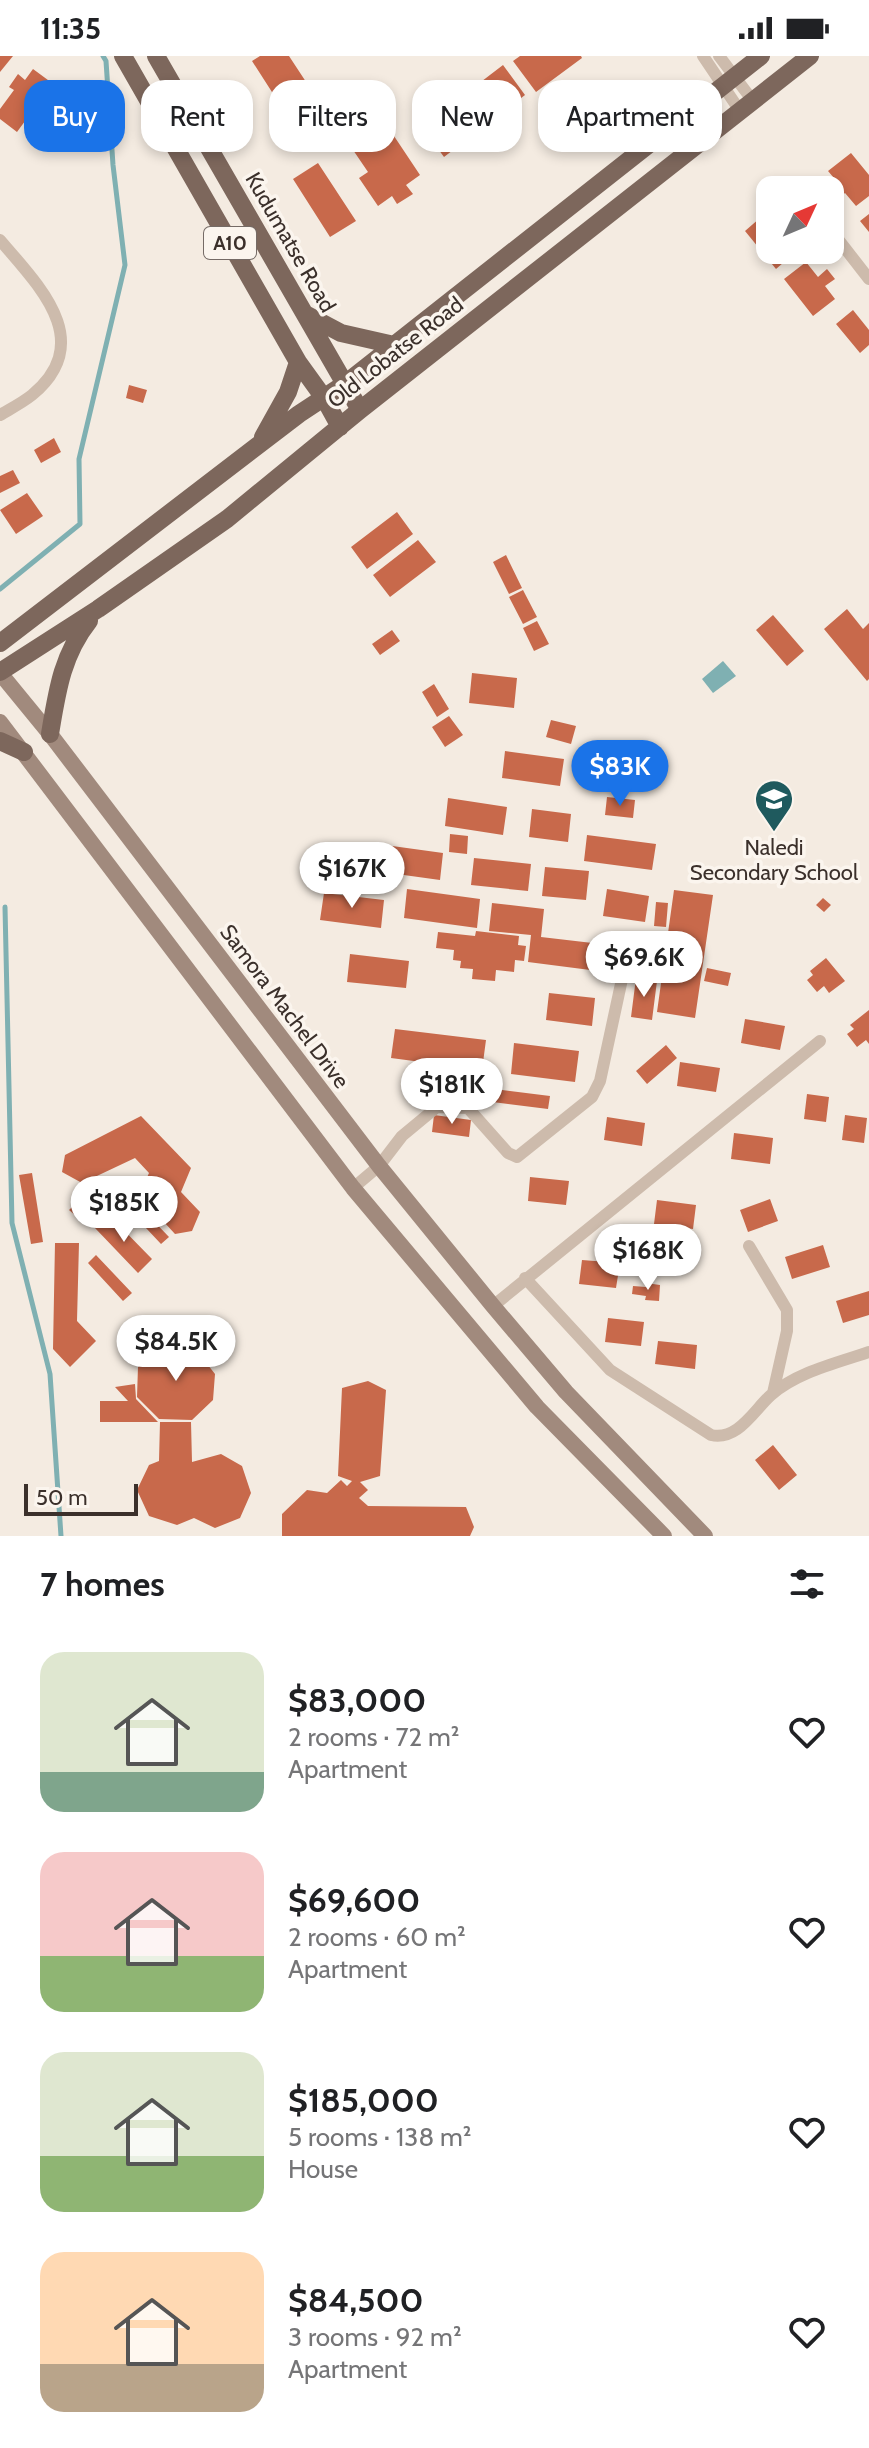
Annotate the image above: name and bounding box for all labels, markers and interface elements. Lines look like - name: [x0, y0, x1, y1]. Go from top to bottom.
- text: 11:35: [40, 10, 101, 47]
- chip: Buy: [24, 80, 125, 152]
- chip: Rent: [141, 80, 253, 152]
- chip: Filters: [269, 80, 396, 152]
- chip: New: [412, 80, 522, 152]
- chip: Apartment: [538, 80, 722, 152]
- street label: Kudumatse Road: [240, 167, 342, 317]
- north arrow: [756, 176, 844, 264]
- map controls: [756, 176, 844, 264]
- road number: A10: [204, 227, 256, 259]
- street label: Old Lobatse Road: [322, 291, 469, 414]
- pin: $83K: [573, 740, 667, 808]
- text: $83K: [589, 750, 651, 782]
- school or university icon: Naledi Secondary School: [753, 778, 795, 833]
- place label: Naledi Secondary School: [690, 834, 859, 886]
- pin: $167K: [296, 842, 408, 910]
- text: $167K: [318, 852, 386, 884]
- street label: Samora Machel Drive: [214, 919, 355, 1094]
- pin: $69.6K: [579, 931, 709, 999]
- text: $69.6K: [604, 941, 684, 973]
- pin: $181K: [396, 1058, 508, 1126]
- text: $181K: [419, 1068, 485, 1100]
- pin: $185K: [68, 1176, 180, 1244]
- text: $185K: [89, 1186, 159, 1218]
- pin: $168K: [592, 1224, 704, 1292]
- text: $168K: [612, 1234, 684, 1266]
- pin: $84.5K: [111, 1315, 241, 1383]
- text: $84.5K: [135, 1325, 217, 1357]
- scale bar: [24, 1480, 138, 1516]
- text: 50 m: [36, 1484, 88, 1511]
- icon: filters: [785, 1562, 829, 1606]
- text: 7 homes: [40, 1563, 165, 1605]
- text: $83,000: [288, 1679, 426, 1721]
- icon: home: [104, 1684, 200, 1780]
- icon: heart: [785, 1710, 829, 1754]
- text: 2 rooms · 72 m²: [288, 1721, 459, 1753]
- text: Apartment: [288, 1753, 407, 1785]
- text: $69,600: [288, 1879, 420, 1921]
- icon: home: [104, 1884, 200, 1980]
- icon: heart: [785, 1910, 829, 1954]
- text: 2 rooms · 60 m²: [288, 1921, 466, 1953]
- text: Apartment: [288, 1953, 407, 1985]
- text: $185,000: [288, 2079, 439, 2121]
- icon: home: [104, 2084, 200, 2180]
- icon: heart: [785, 2110, 829, 2154]
- text: 5 rooms · 138 m²: [288, 2121, 471, 2153]
- text: House: [288, 2153, 358, 2185]
- text: $84,500: [288, 2279, 424, 2321]
- icon: home: [104, 2284, 200, 2380]
- icon: heart: [785, 2310, 829, 2354]
- text: 3 rooms · 92 m²: [288, 2321, 462, 2353]
- text: Apartment: [288, 2353, 407, 2385]

